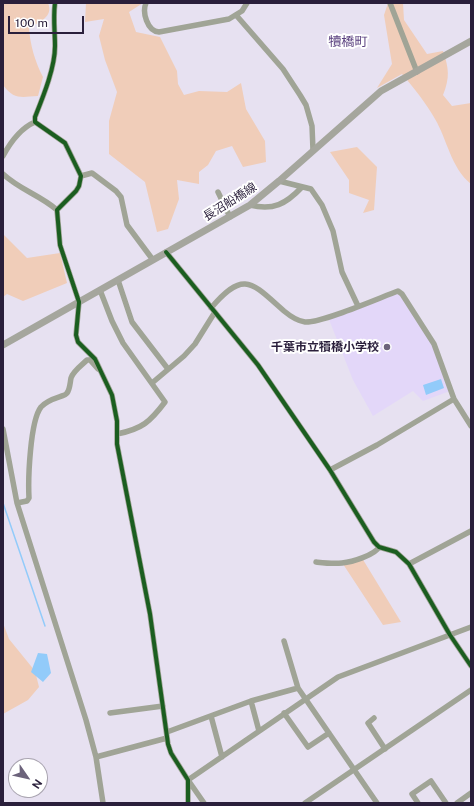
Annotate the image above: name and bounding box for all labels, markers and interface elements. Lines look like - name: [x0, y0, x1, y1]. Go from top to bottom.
- scale bar: [10, 8, 86, 34]
- text: 100 m: [15, 16, 48, 30]
- district label: 犢橋町: [329, 34, 367, 50]
- street label: 長沼船橋線: [201, 180, 259, 224]
- place label: 千葉市立犢橋小学校: [271, 340, 379, 354]
- marker: 千葉市立犢橋小学校: [382, 342, 392, 352]
- north arrow: [8, 758, 48, 798]
- text: N: [30, 777, 45, 791]

